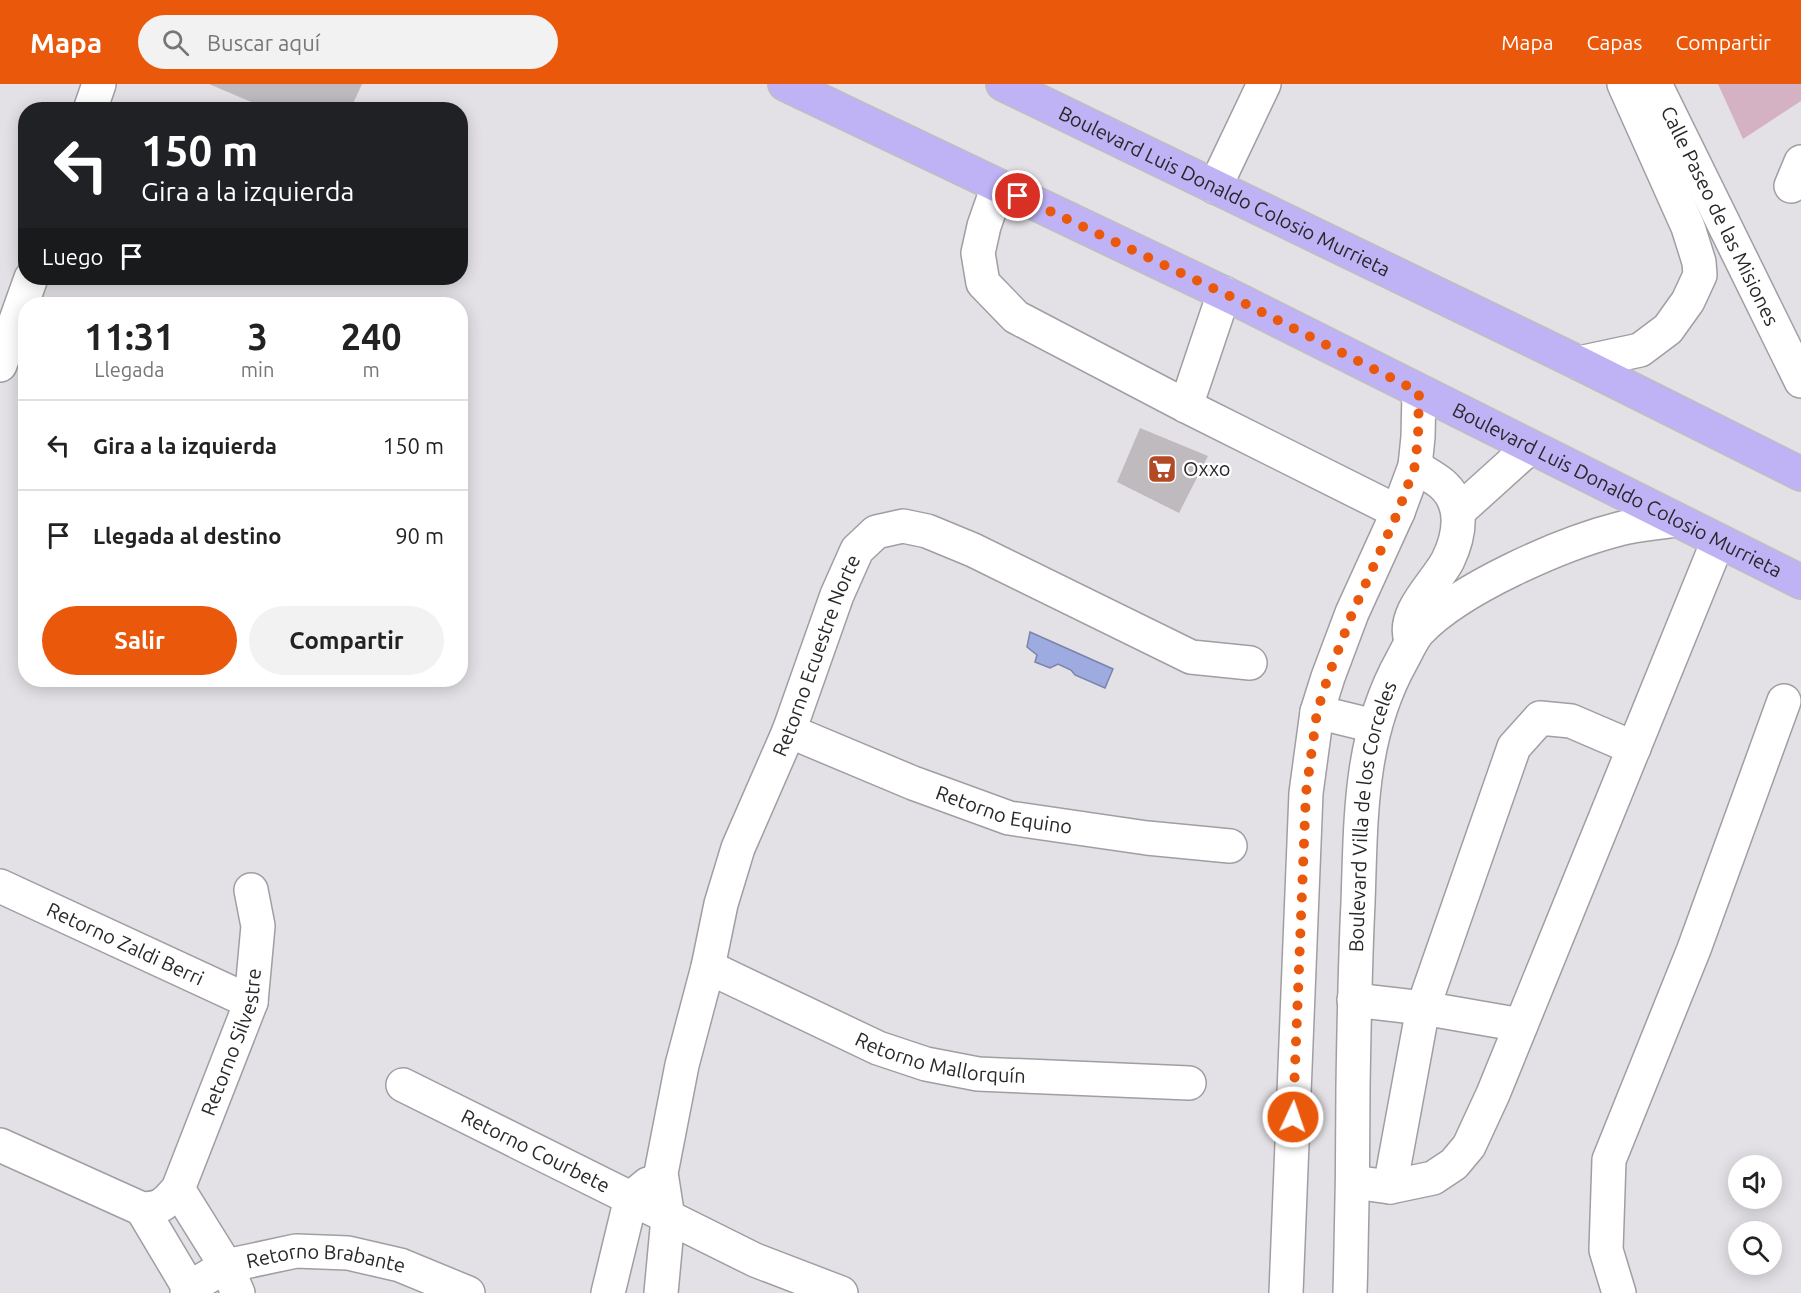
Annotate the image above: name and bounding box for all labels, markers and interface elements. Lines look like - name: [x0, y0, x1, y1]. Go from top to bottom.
- search box: [138, 15, 558, 69]
- icon: search: [159, 26, 192, 59]
- text: Mapa: [30, 27, 102, 58]
- text: Buscar aquí: [207, 30, 320, 55]
- text: Mapa: [1501, 30, 1553, 54]
- text: Capas: [1586, 30, 1642, 54]
- text: Compartir: [1675, 30, 1771, 54]
- street label: Boulevard Luis Donaldo Colosio Murrieta: [1055, 101, 1394, 281]
- street label: Calle Paseo de las Misiones: [1657, 102, 1784, 329]
- icon: left: [42, 126, 120, 204]
- text: 150 m: [141, 127, 258, 174]
- pin: [992, 170, 1043, 221]
- text: Gira a la izquierda: [141, 176, 354, 206]
- icon: arrive: [1001, 179, 1034, 212]
- icon: arrive: [115, 240, 148, 273]
- text: Luego: [42, 244, 103, 269]
- text: 11:31: [84, 316, 174, 357]
- text: 3: [247, 316, 268, 357]
- text: 240: [341, 316, 402, 357]
- text: Llegada: [94, 358, 165, 381]
- text: min: [241, 358, 274, 381]
- text: m: [363, 358, 380, 381]
- street label: Boulevard Luis Donaldo Colosio Murrieta: [1449, 397, 1786, 582]
- icon: left: [42, 429, 75, 462]
- text: Gira a la izquierda: [93, 433, 277, 458]
- text: 150 m: [383, 433, 444, 458]
- supermarket icon: Oxxo: [1146, 453, 1178, 485]
- place label: Oxxo: [1183, 457, 1231, 480]
- icon: arrive: [42, 519, 75, 552]
- text: Llegada al destino: [93, 523, 281, 548]
- text: 90 m: [395, 523, 444, 548]
- street label: Retorno Ecuestre Norte: [767, 551, 864, 760]
- button: Salir: [42, 606, 237, 675]
- button: Compartir: [249, 606, 444, 675]
- street label: Boulevard Villa de los Corceles: [1344, 677, 1401, 952]
- street label: Retorno Equino: [933, 780, 1074, 838]
- street label: Retorno Zaldi Berri: [43, 897, 208, 990]
- street label: Retorno Silvestre: [196, 967, 265, 1119]
- street label: Retorno Mallorquín: [852, 1027, 1026, 1087]
- position arrow: [1261, 1085, 1325, 1149]
- street label: Retorno Courbete: [458, 1104, 614, 1197]
- map controls: [1728, 1155, 1782, 1275]
- button: sound: [1728, 1155, 1782, 1209]
- button: search: [1728, 1221, 1782, 1275]
- street label: Retorno Brabante: [244, 1239, 408, 1277]

